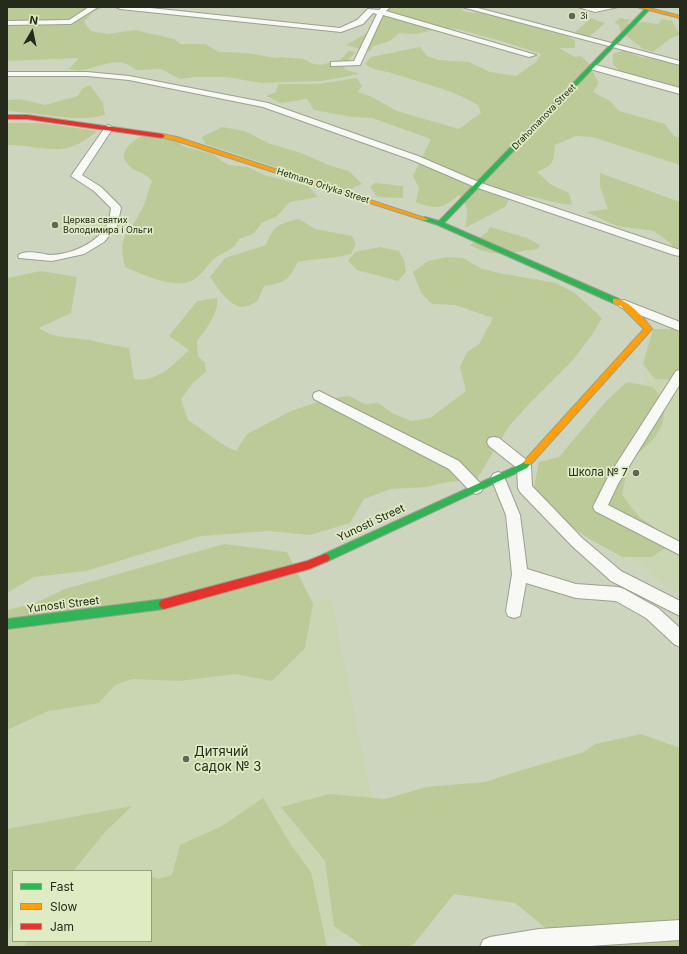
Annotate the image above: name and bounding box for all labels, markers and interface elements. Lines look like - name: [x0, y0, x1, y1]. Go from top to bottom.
- marker: 3і: [567, 11, 577, 21]
- place label: 3і: [580, 11, 588, 21]
- north arrow: [12, 12, 52, 52]
- text: N: [29, 13, 39, 28]
- street label: Drahomanova Street: [510, 82, 578, 152]
- street label: Hetmana Orlyka Street: [276, 166, 370, 206]
- place label: Церква святих Володимира і Ольги: [63, 215, 152, 236]
- marker: Церква святих Володимира і Ольги: [50, 220, 60, 230]
- place label: Школа № 7: [568, 466, 628, 480]
- marker: Школа № 7: [631, 468, 641, 478]
- street label: Yunosti Street: [335, 502, 407, 544]
- street label: Yunosti Street: [26, 594, 100, 616]
- place label: Дитячий садок № 3: [194, 744, 261, 775]
- marker: Дитячий садок № 3: [181, 754, 191, 764]
- legend: [12, 870, 152, 942]
- text: Fast: [50, 879, 74, 894]
- text: Slow: [50, 899, 77, 914]
- text: Jam: [50, 919, 74, 934]

